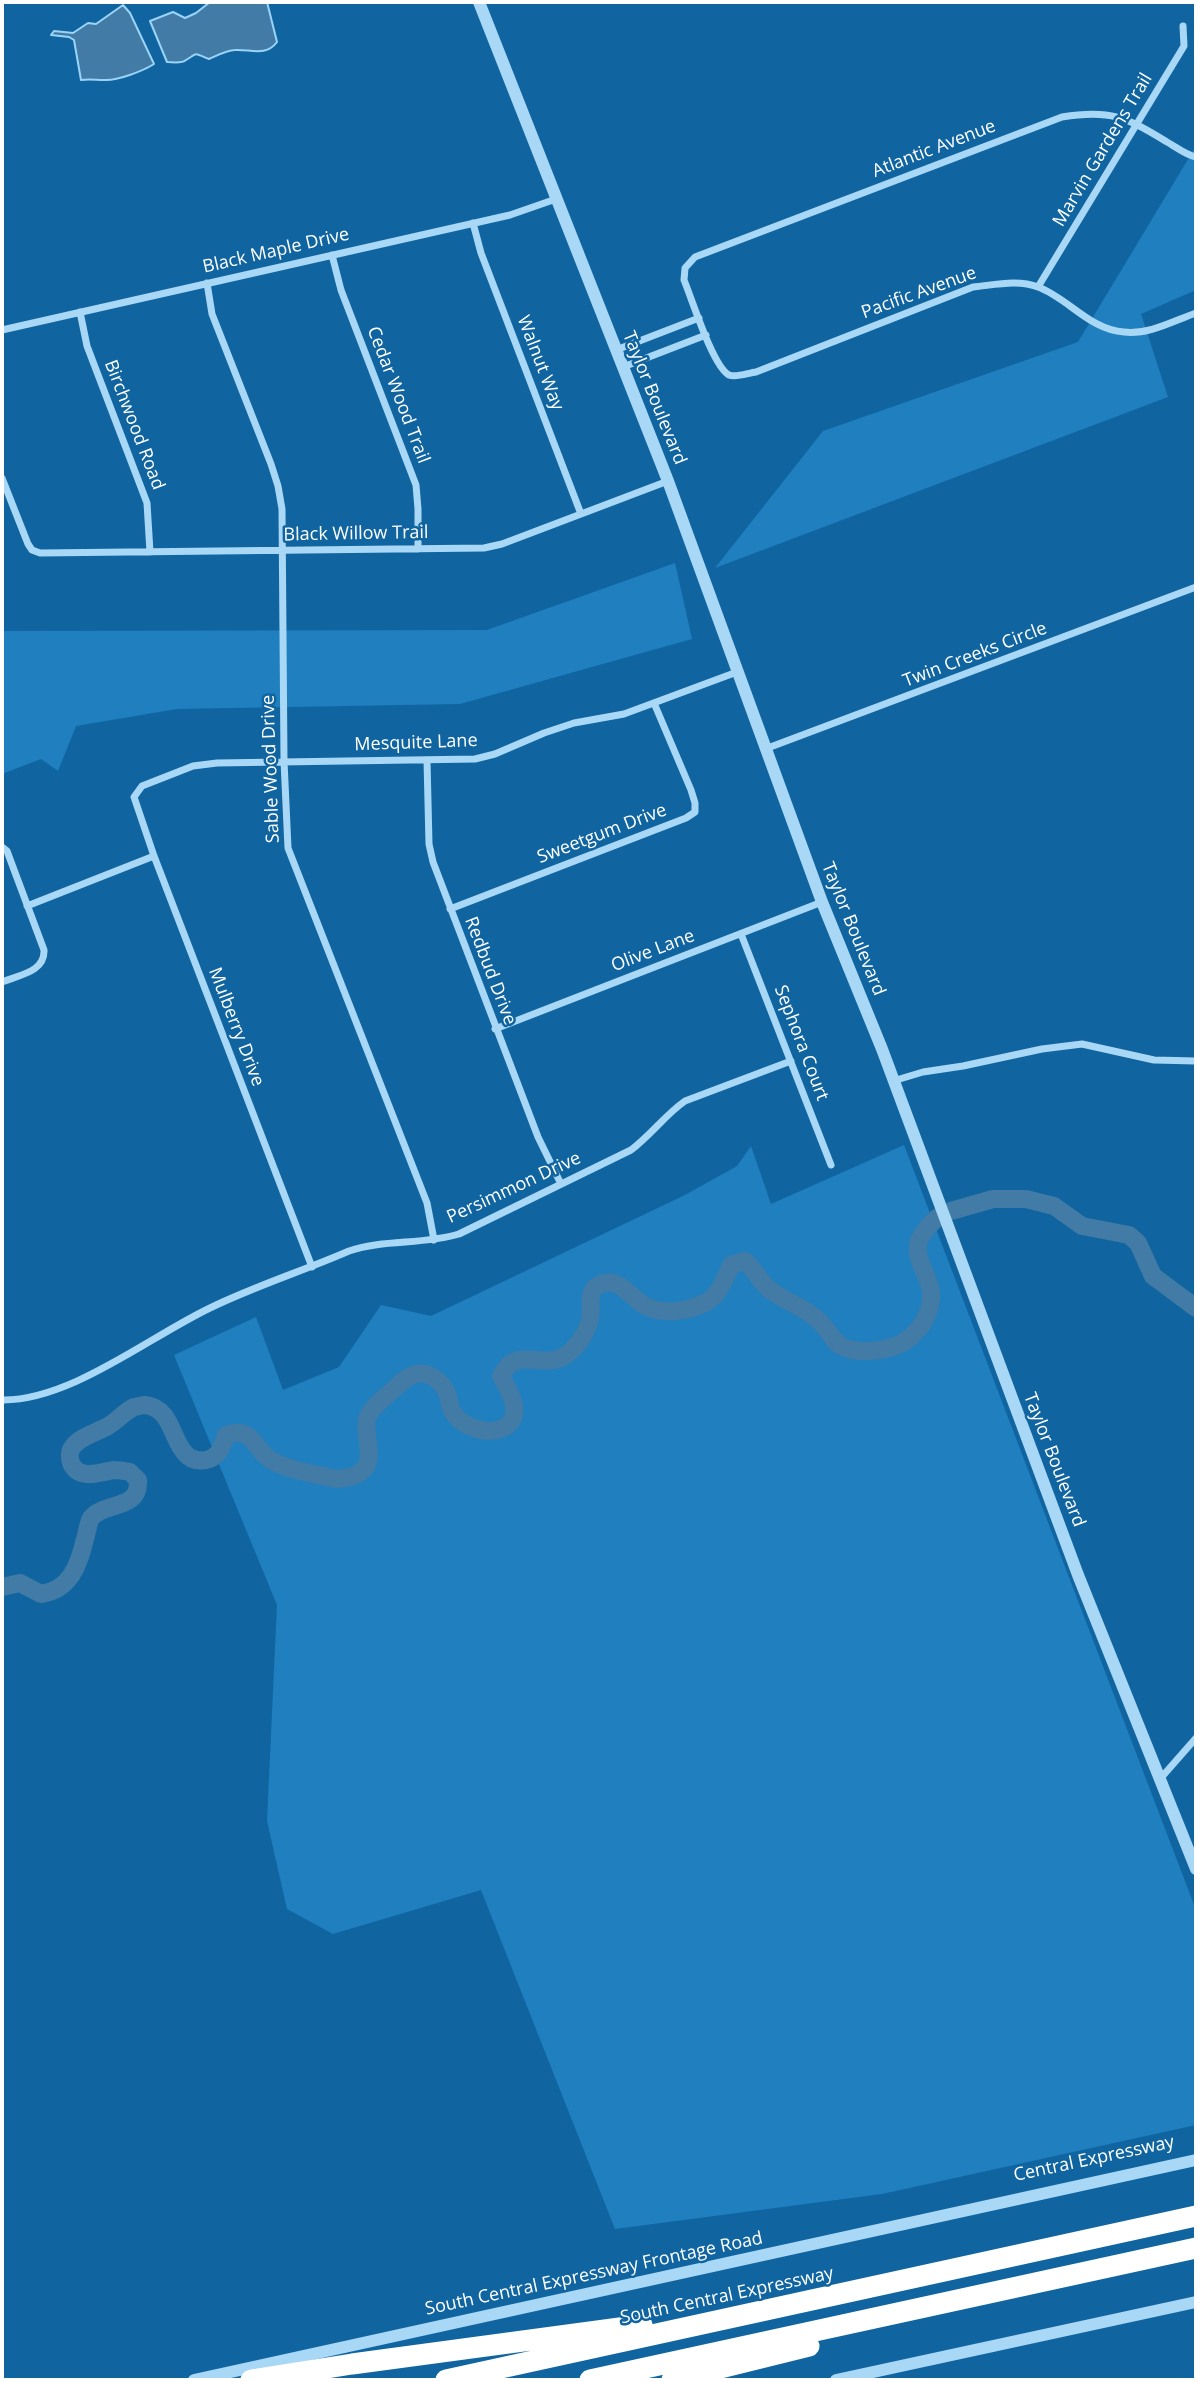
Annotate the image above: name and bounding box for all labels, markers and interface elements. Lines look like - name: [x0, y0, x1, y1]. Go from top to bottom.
- street label: Marvin Gardens Trail: [1049, 69, 1157, 231]
- street label: Atlantic Avenue: [869, 116, 999, 182]
- street label: Black Maple Drive: [201, 224, 351, 278]
- street label: Pacific Avenue: [859, 262, 979, 324]
- street label: Walnut Way: [512, 312, 568, 414]
- street label: Cedar Wood Trail: [362, 324, 434, 466]
- street label: Taylor Boulevard: [617, 328, 691, 468]
- street label: Birchwood Road: [99, 357, 169, 493]
- street label: Black Willow Trail: [283, 522, 429, 546]
- street label: Twin Creeks Circle: [900, 618, 1050, 692]
- street label: Sable Wood Drive: [258, 695, 284, 843]
- street label: Mesquite Lane: [354, 730, 478, 756]
- street label: Sweetgum Drive: [534, 799, 670, 869]
- street label: Taylor Boulevard: [816, 859, 890, 999]
- street label: Redbud Drive: [459, 914, 521, 1028]
- street label: Olive Lane: [608, 925, 698, 977]
- street label: Mulberry Drive: [203, 965, 269, 1089]
- street label: Sephora Court: [769, 982, 833, 1104]
- street label: Persimmon Drive: [444, 1147, 584, 1229]
- street label: Taylor Boulevard: [1019, 1390, 1089, 1530]
- street label: Central Expressway: [1012, 2131, 1176, 2187]
- street label: South Central Expressway Frontage Road: [423, 2228, 765, 2320]
- street label: South Central Expressway: [618, 2263, 836, 2329]

